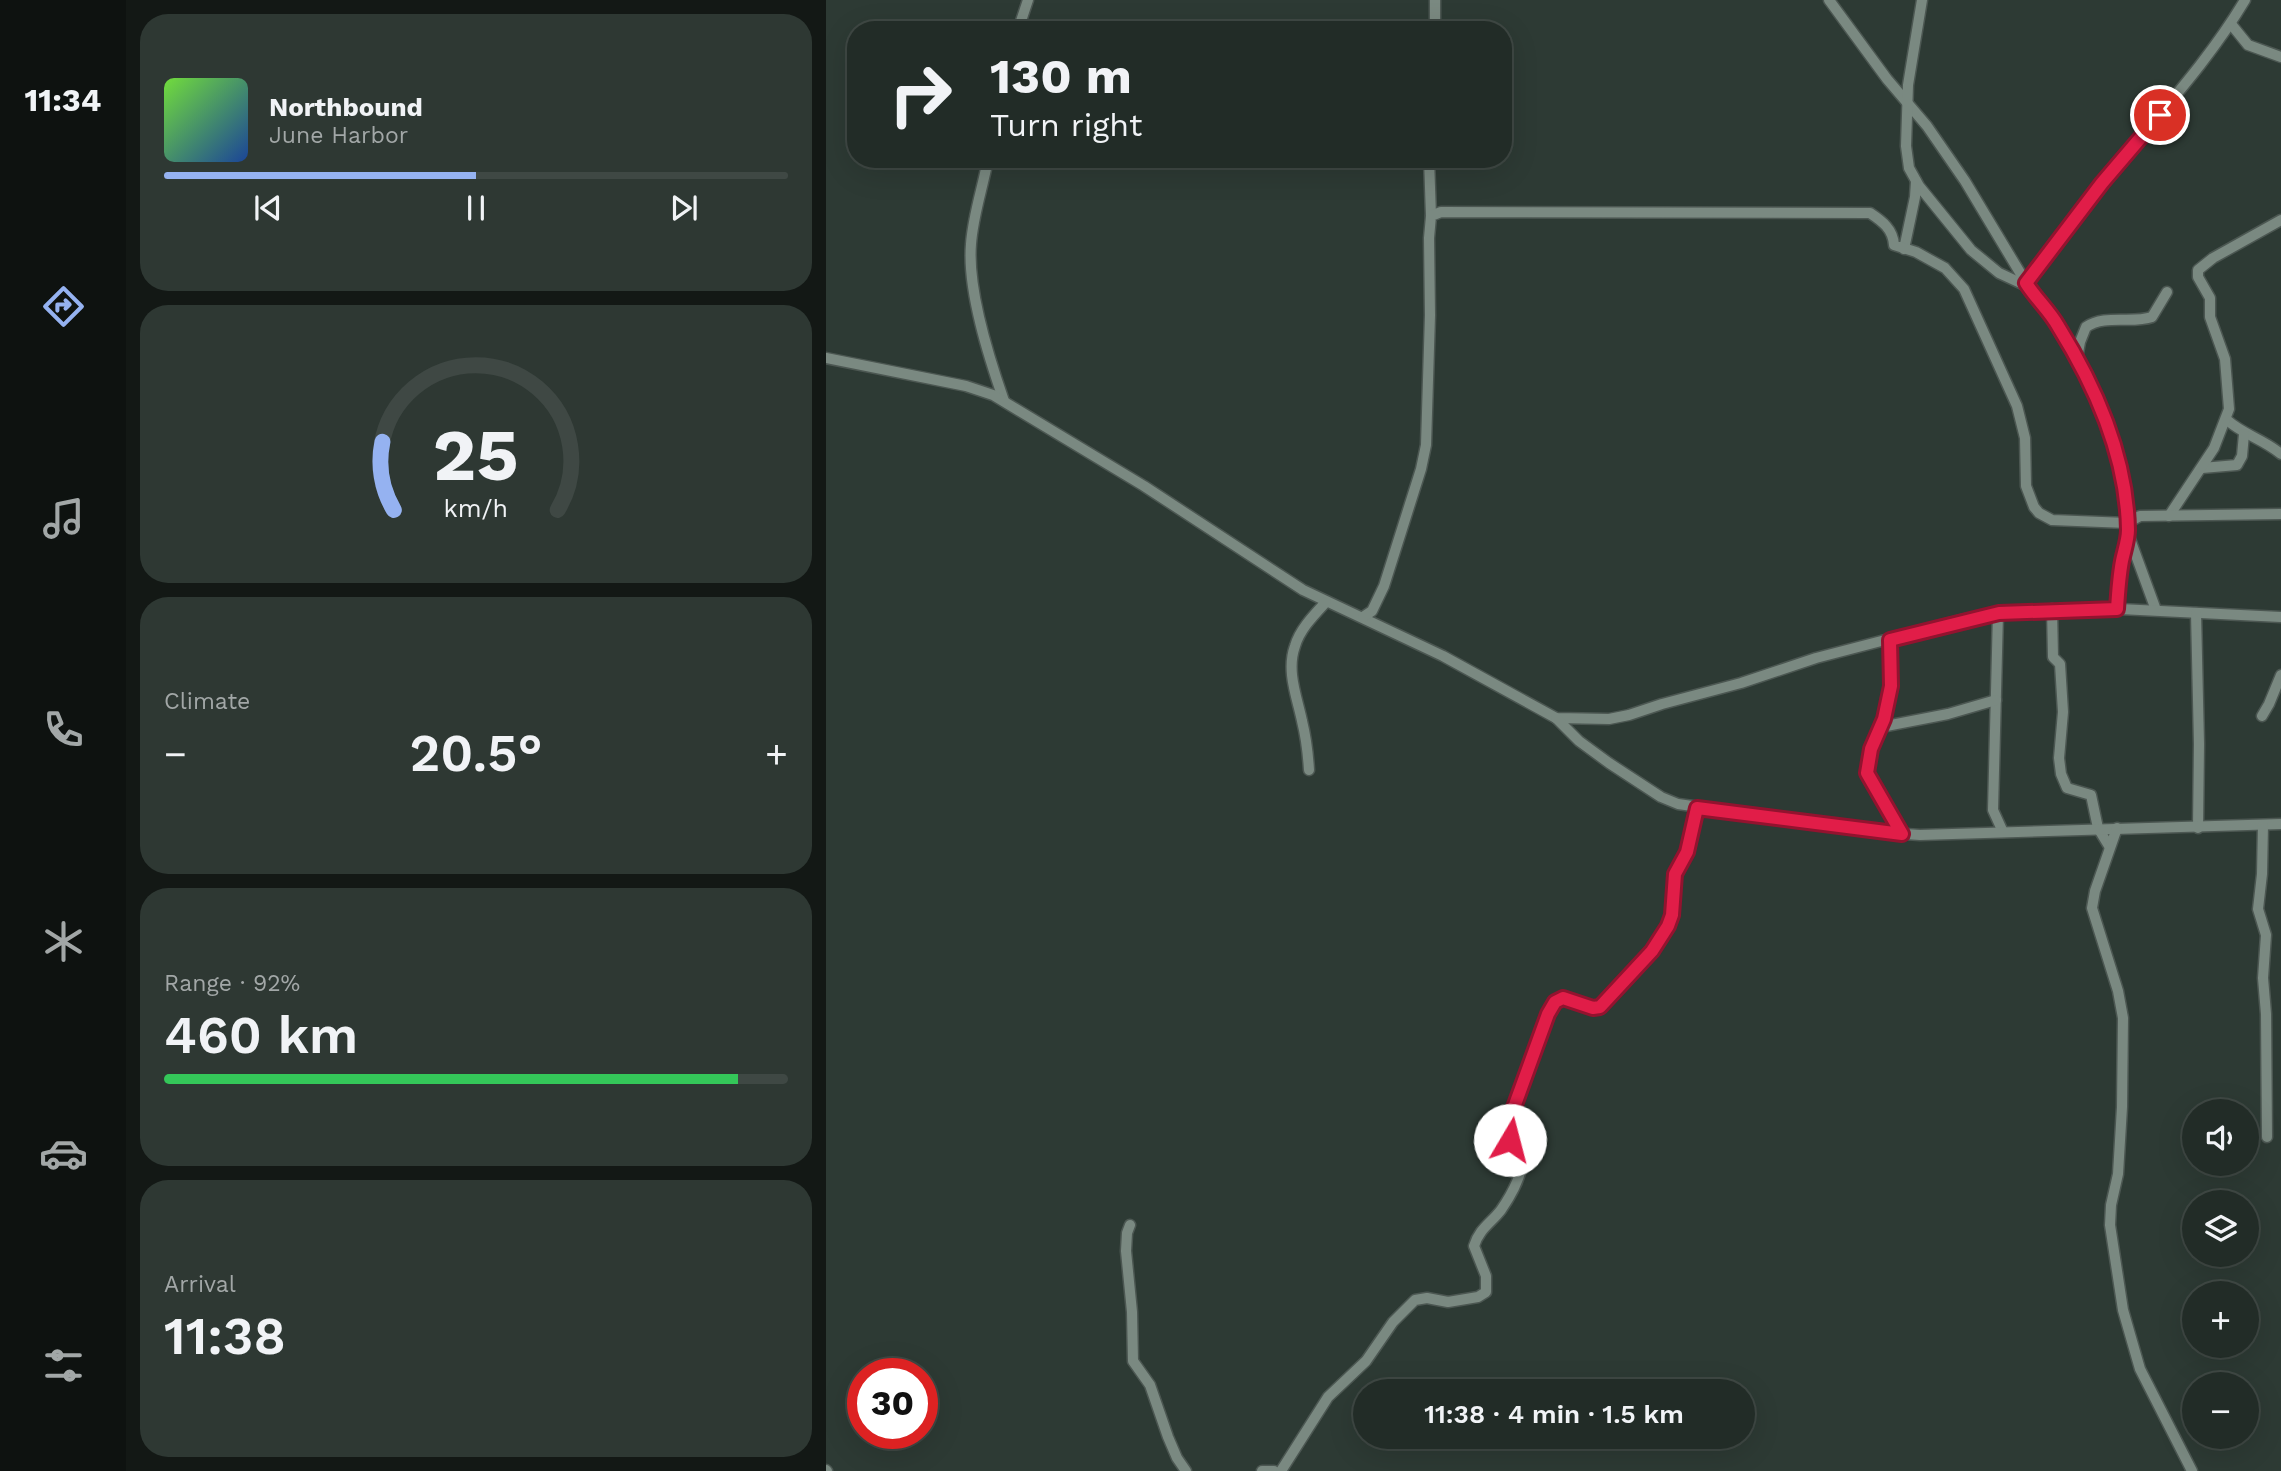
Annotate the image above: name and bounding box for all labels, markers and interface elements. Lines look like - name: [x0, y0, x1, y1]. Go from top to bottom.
- text: 130 m: [990, 47, 1132, 105]
- icon: right: [875, 49, 966, 140]
- text: 11:34: [25, 81, 101, 119]
- pin: [2130, 85, 2190, 145]
- text: Northbound: [269, 92, 423, 122]
- icon: arrive: [2141, 96, 2179, 134]
- text: Turn right: [990, 106, 1142, 144]
- text: June Harbor: [269, 122, 408, 149]
- icon: previous: [249, 189, 287, 227]
- icon: pause: [457, 189, 495, 227]
- icon: next: [665, 189, 703, 227]
- icon: directions: [39, 282, 88, 331]
- text: 25: [433, 413, 519, 499]
- icon: music: [39, 494, 88, 543]
- text: km/h: [444, 494, 508, 523]
- text: Climate: [164, 688, 250, 715]
- icon: phone: [39, 705, 88, 754]
- text: 20.5°: [410, 723, 542, 784]
- text: −: [164, 732, 187, 776]
- text: +: [765, 732, 788, 776]
- icon: climate: [39, 917, 88, 966]
- text: Range · 92%: [164, 970, 300, 997]
- text: 460 km: [164, 1005, 358, 1066]
- map controls: [2182, 1099, 2259, 1449]
- button: sound: [2182, 1099, 2259, 1176]
- position arrow: [1473, 1103, 1547, 1177]
- icon: car: [39, 1129, 88, 1178]
- button: layers: [2182, 1190, 2259, 1267]
- text: Arrival: [164, 1271, 236, 1298]
- button: +: [2182, 1281, 2259, 1358]
- text: 11:38: [164, 1306, 286, 1367]
- icon: filters: [39, 1341, 88, 1390]
- speed limit sign: 30: [847, 1358, 938, 1449]
- button: −: [2182, 1372, 2259, 1449]
- text: 11:38 · 4 min · 1.5 km: [1424, 1399, 1684, 1429]

